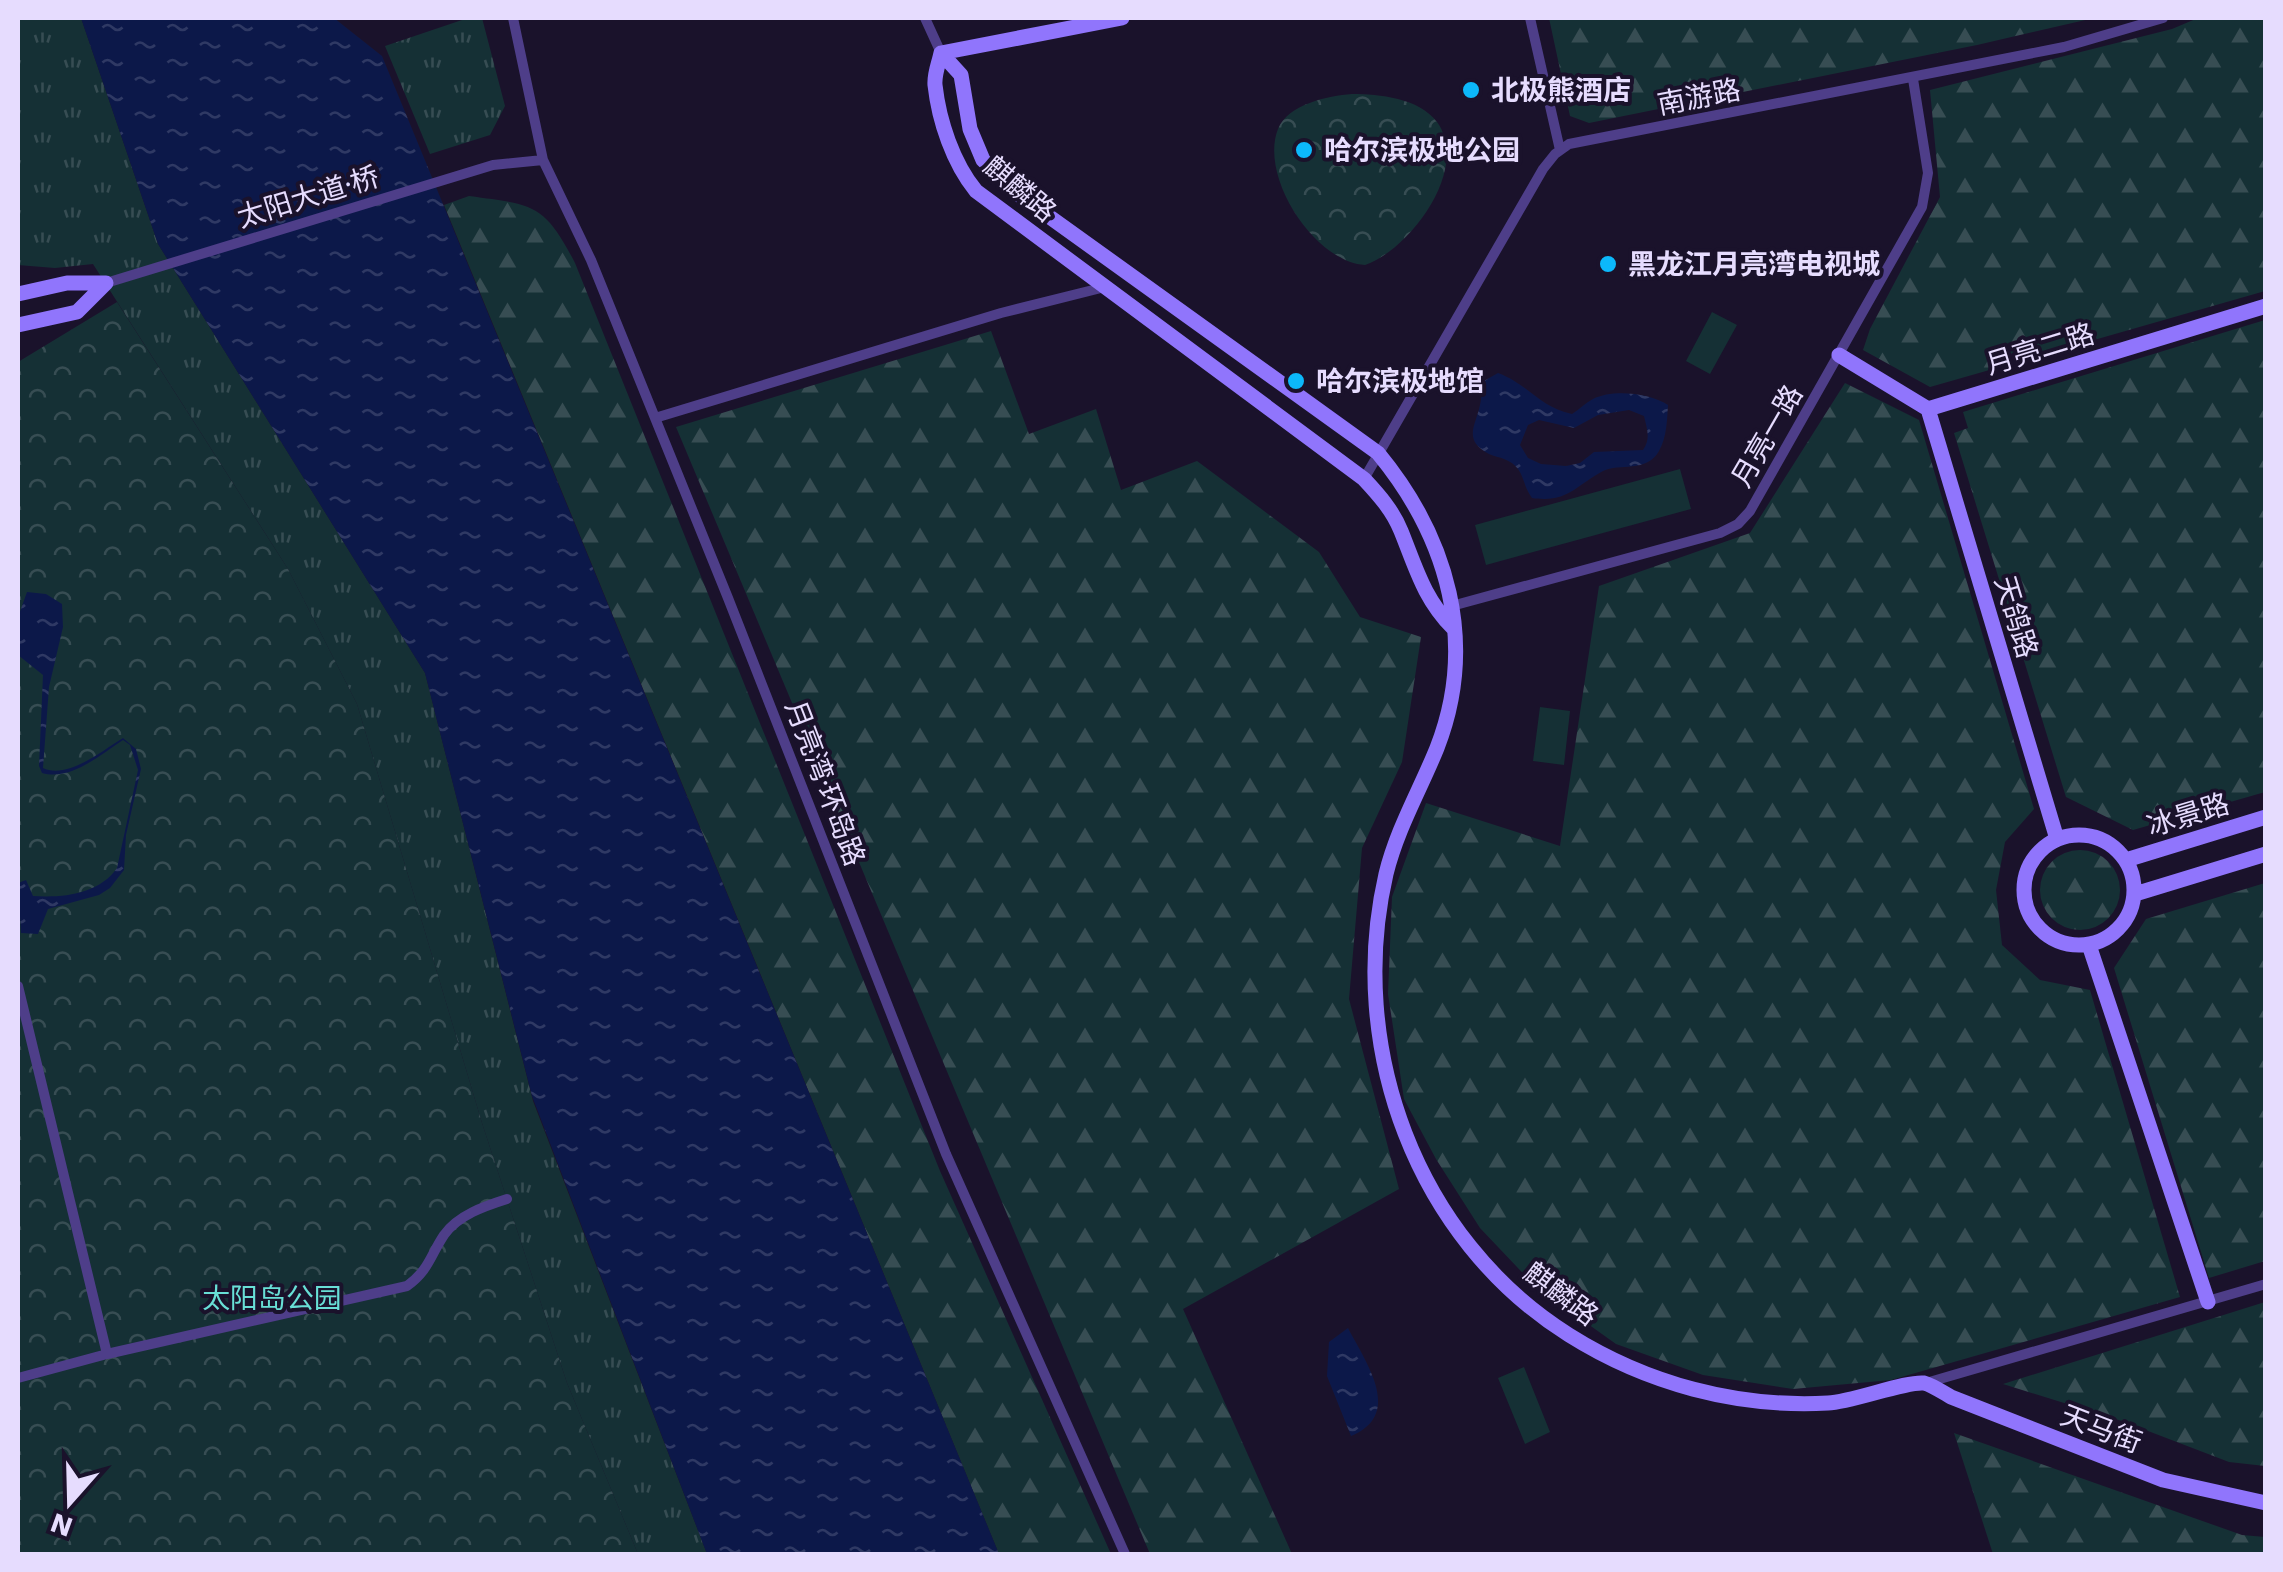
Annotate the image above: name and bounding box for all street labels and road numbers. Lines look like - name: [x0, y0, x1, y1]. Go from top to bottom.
- street label: 南游路: [1655, 73, 1743, 121]
- street label: 麒麟路: [977, 149, 1063, 229]
- street label: 太阳大道·桥: [233, 160, 383, 234]
- street label: 月亮二路: [1982, 317, 2098, 381]
- street label: 月亮一路: [1725, 379, 1809, 493]
- street label: 天鸽路: [1988, 572, 2044, 662]
- street label: 月亮湾·环岛路: [778, 696, 872, 870]
- street label: 冰景路: [2143, 787, 2233, 843]
- street label: 麒麟路: [1518, 1256, 1604, 1332]
- street label: 天马街: [2056, 1399, 2146, 1459]

